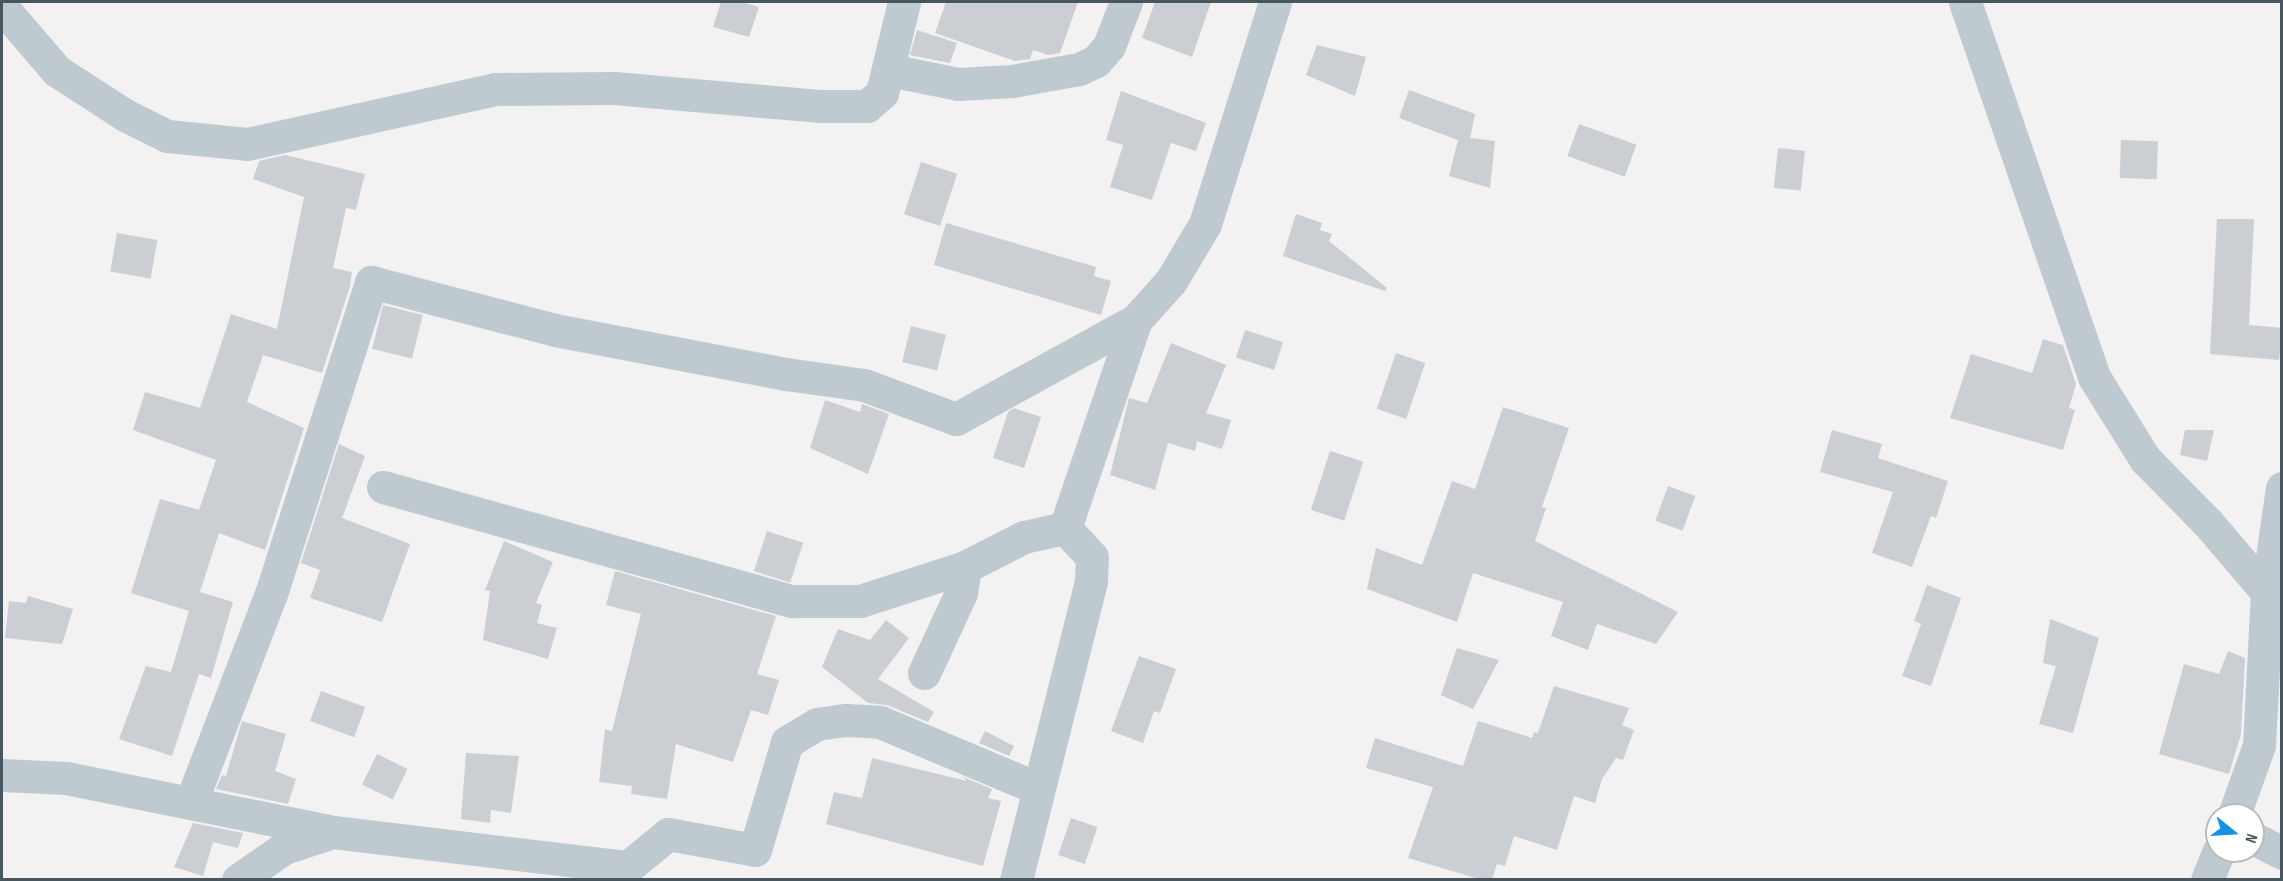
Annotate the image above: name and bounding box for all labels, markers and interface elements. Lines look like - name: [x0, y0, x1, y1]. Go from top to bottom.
- north arrow: [2205, 803, 2265, 863]
- text: N: [2240, 831, 2261, 845]

